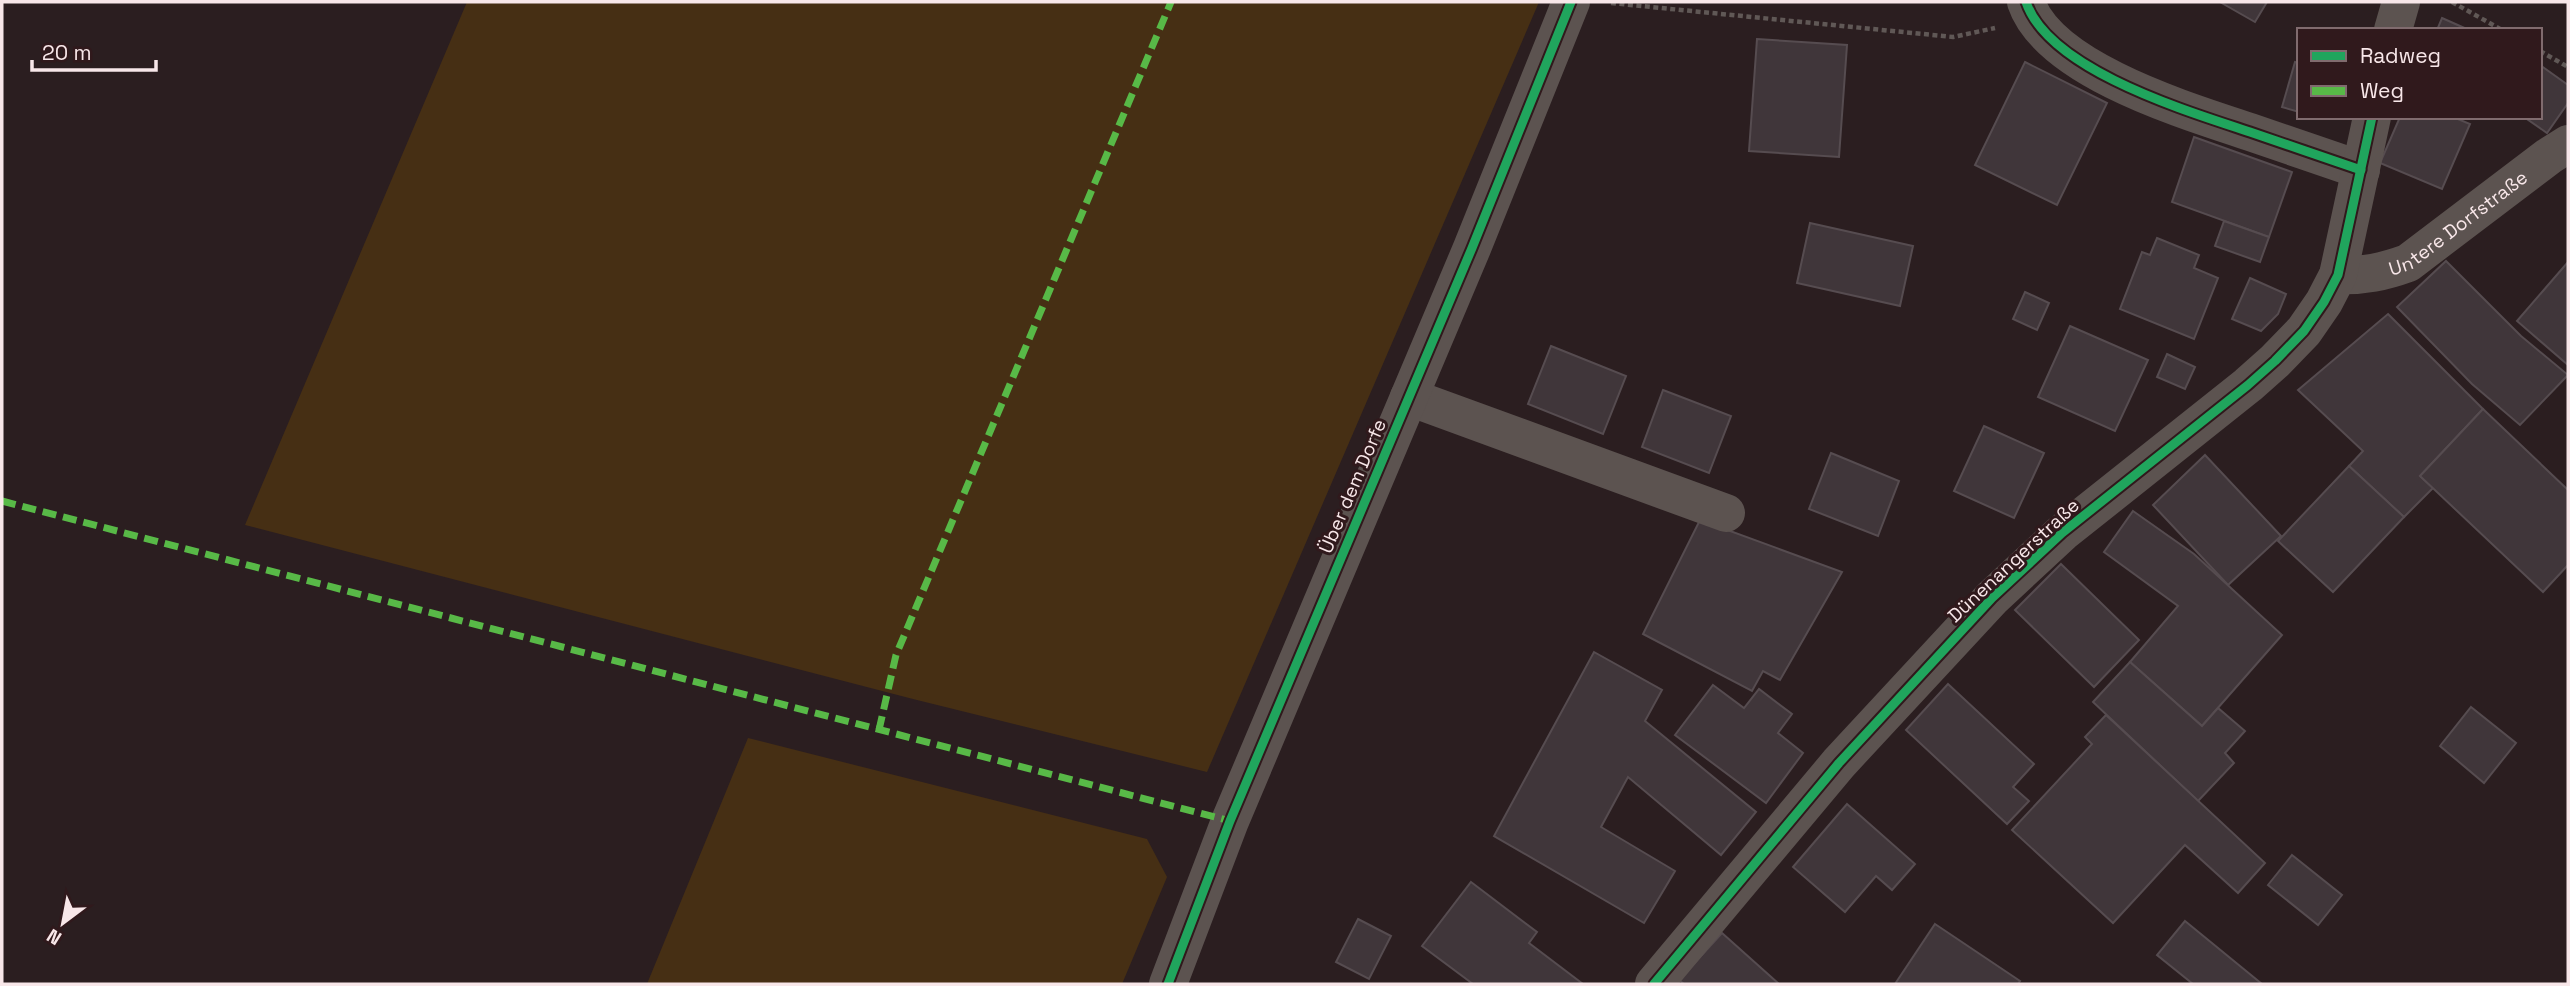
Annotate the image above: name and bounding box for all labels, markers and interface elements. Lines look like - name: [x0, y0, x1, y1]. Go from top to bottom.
- scale bar: [32, 28, 156, 72]
- legend: [2297, 28, 2542, 119]
- text: 20 m: [42, 39, 92, 66]
- text: Radweg: [2360, 42, 2441, 69]
- text: Weg: [2360, 77, 2404, 104]
- street label: Untere Dorfstraße: [2386, 165, 2533, 282]
- street label: Über dem Dorfe: [1313, 415, 1392, 557]
- street label: Dünenangerstraße: [1942, 493, 2084, 628]
- north arrow: [28, 888, 98, 958]
- text: N: [42, 923, 66, 951]

